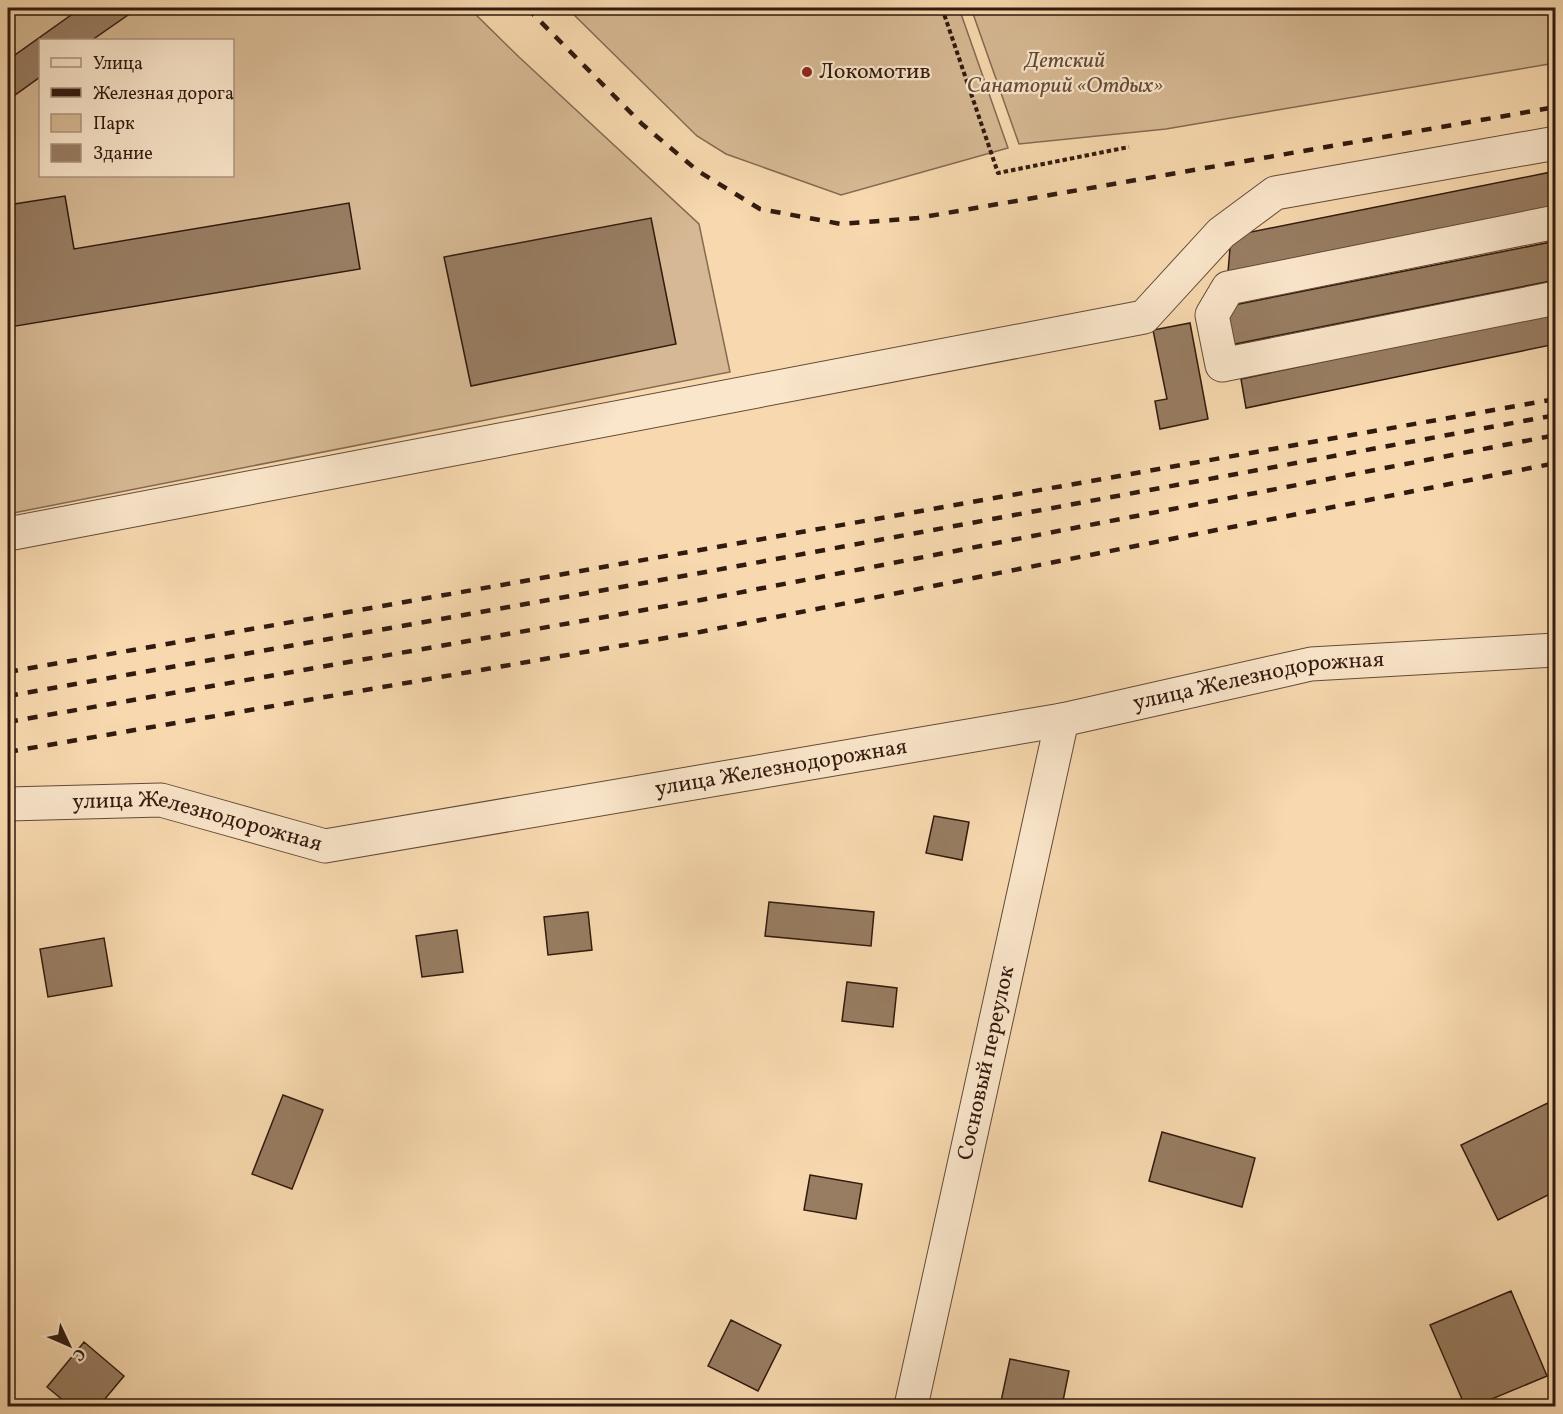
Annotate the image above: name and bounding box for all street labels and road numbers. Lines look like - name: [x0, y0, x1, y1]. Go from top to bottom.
- street label: улица Железнодорожная: [1130, 644, 1385, 719]
- street label: улица Железнодорожная: [653, 731, 909, 805]
- street label: улица Железнодорожная: [72, 784, 326, 860]
- street label: Сосновый переулок: [950, 963, 1023, 1163]

